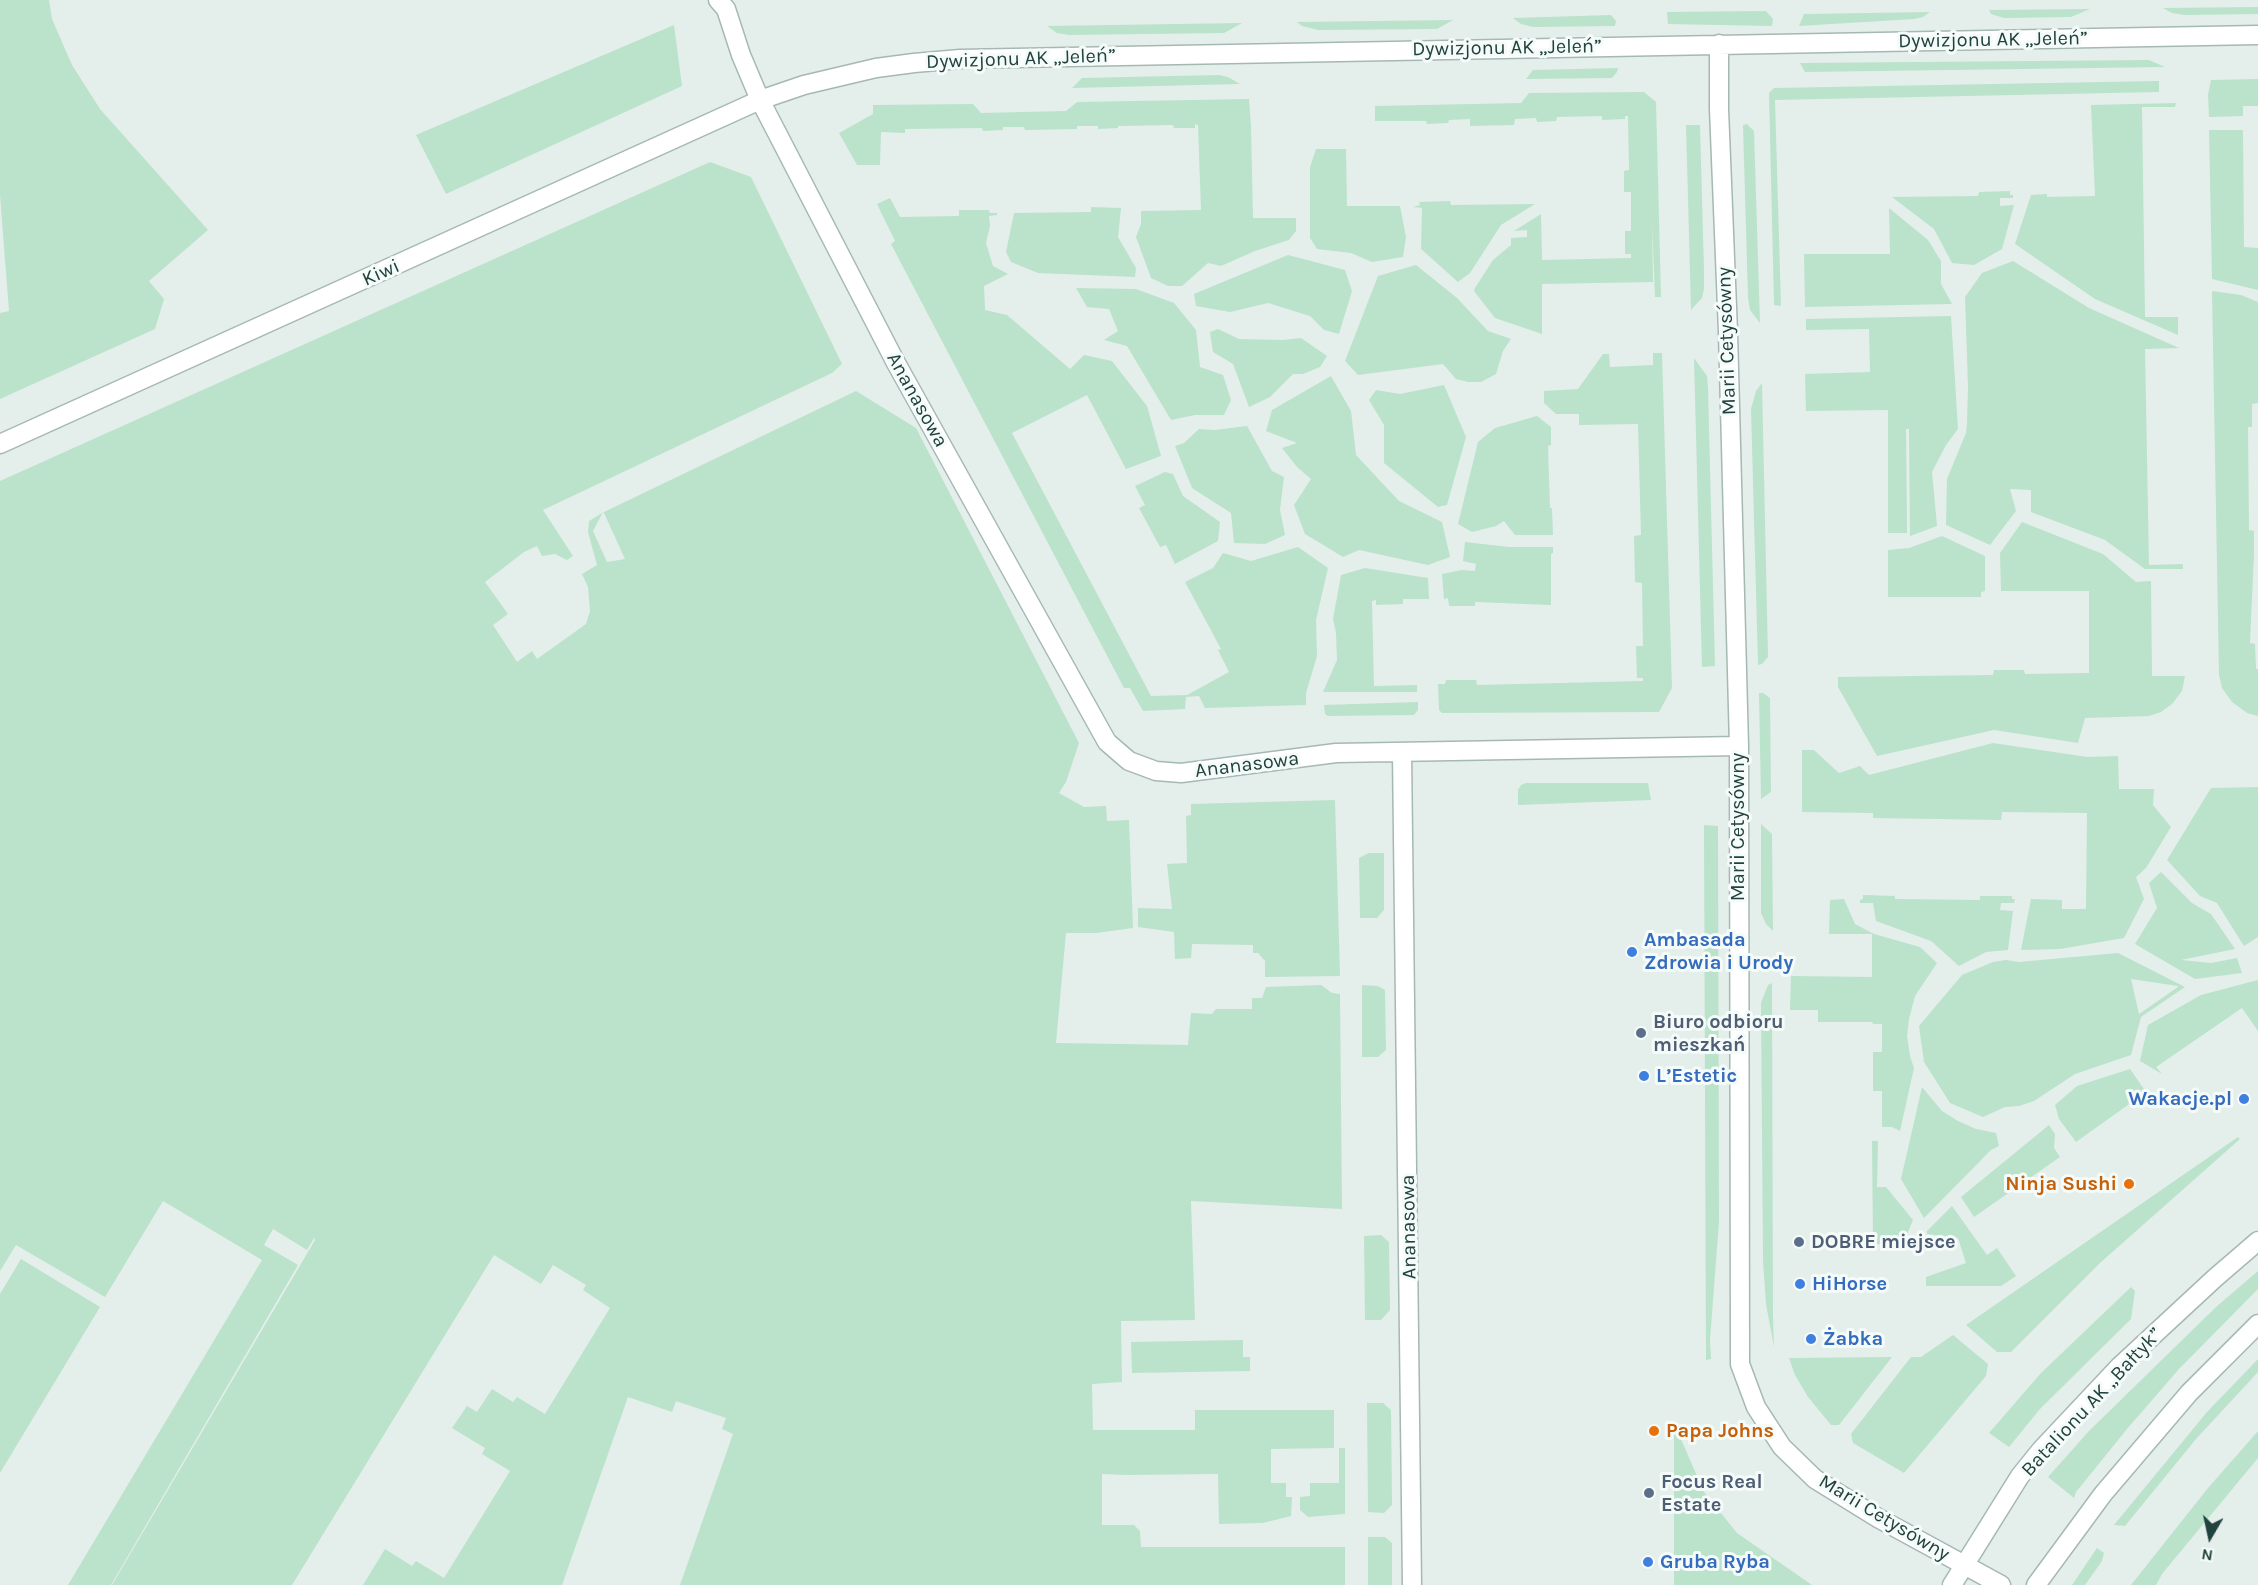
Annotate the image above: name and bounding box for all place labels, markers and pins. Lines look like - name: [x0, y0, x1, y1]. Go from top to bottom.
- place label: Ambasada Zdrowia i Urody: [1644, 928, 1793, 975]
- marker: Ambasada Zdrowia i Urody: [1625, 945, 1639, 959]
- place label: Biuro odbioru mieszkań: [1653, 1010, 1783, 1057]
- marker: Biuro odbioru mieszkań: [1634, 1026, 1648, 1040]
- place label: L’Estetic: [1656, 1064, 1737, 1088]
- marker: L’Estetic: [1637, 1069, 1651, 1083]
- place label: Wakacje.pl: [2128, 1087, 2232, 1111]
- marker: Wakacje.pl: [2237, 1092, 2251, 1106]
- place label: Ninja Sushi: [2005, 1172, 2117, 1196]
- marker: Ninja Sushi: [2122, 1177, 2136, 1191]
- place label: DOBRE miejsce: [1811, 1230, 1956, 1254]
- marker: DOBRE miejsce: [1792, 1235, 1806, 1249]
- place label: HiHorse: [1812, 1272, 1887, 1296]
- marker: HiHorse: [1793, 1277, 1807, 1291]
- place label: Żabka: [1823, 1327, 1883, 1351]
- marker: Żabka: [1804, 1332, 1818, 1346]
- place label: Papa Johns: [1666, 1419, 1774, 1443]
- marker: Papa Johns: [1647, 1424, 1661, 1438]
- place label: Focus Real Estate: [1661, 1470, 1763, 1517]
- marker: Focus Real Estate: [1642, 1486, 1656, 1500]
- place label: Gruba Ryba: [1660, 1550, 1770, 1574]
- marker: Gruba Ryba: [1641, 1555, 1655, 1569]

